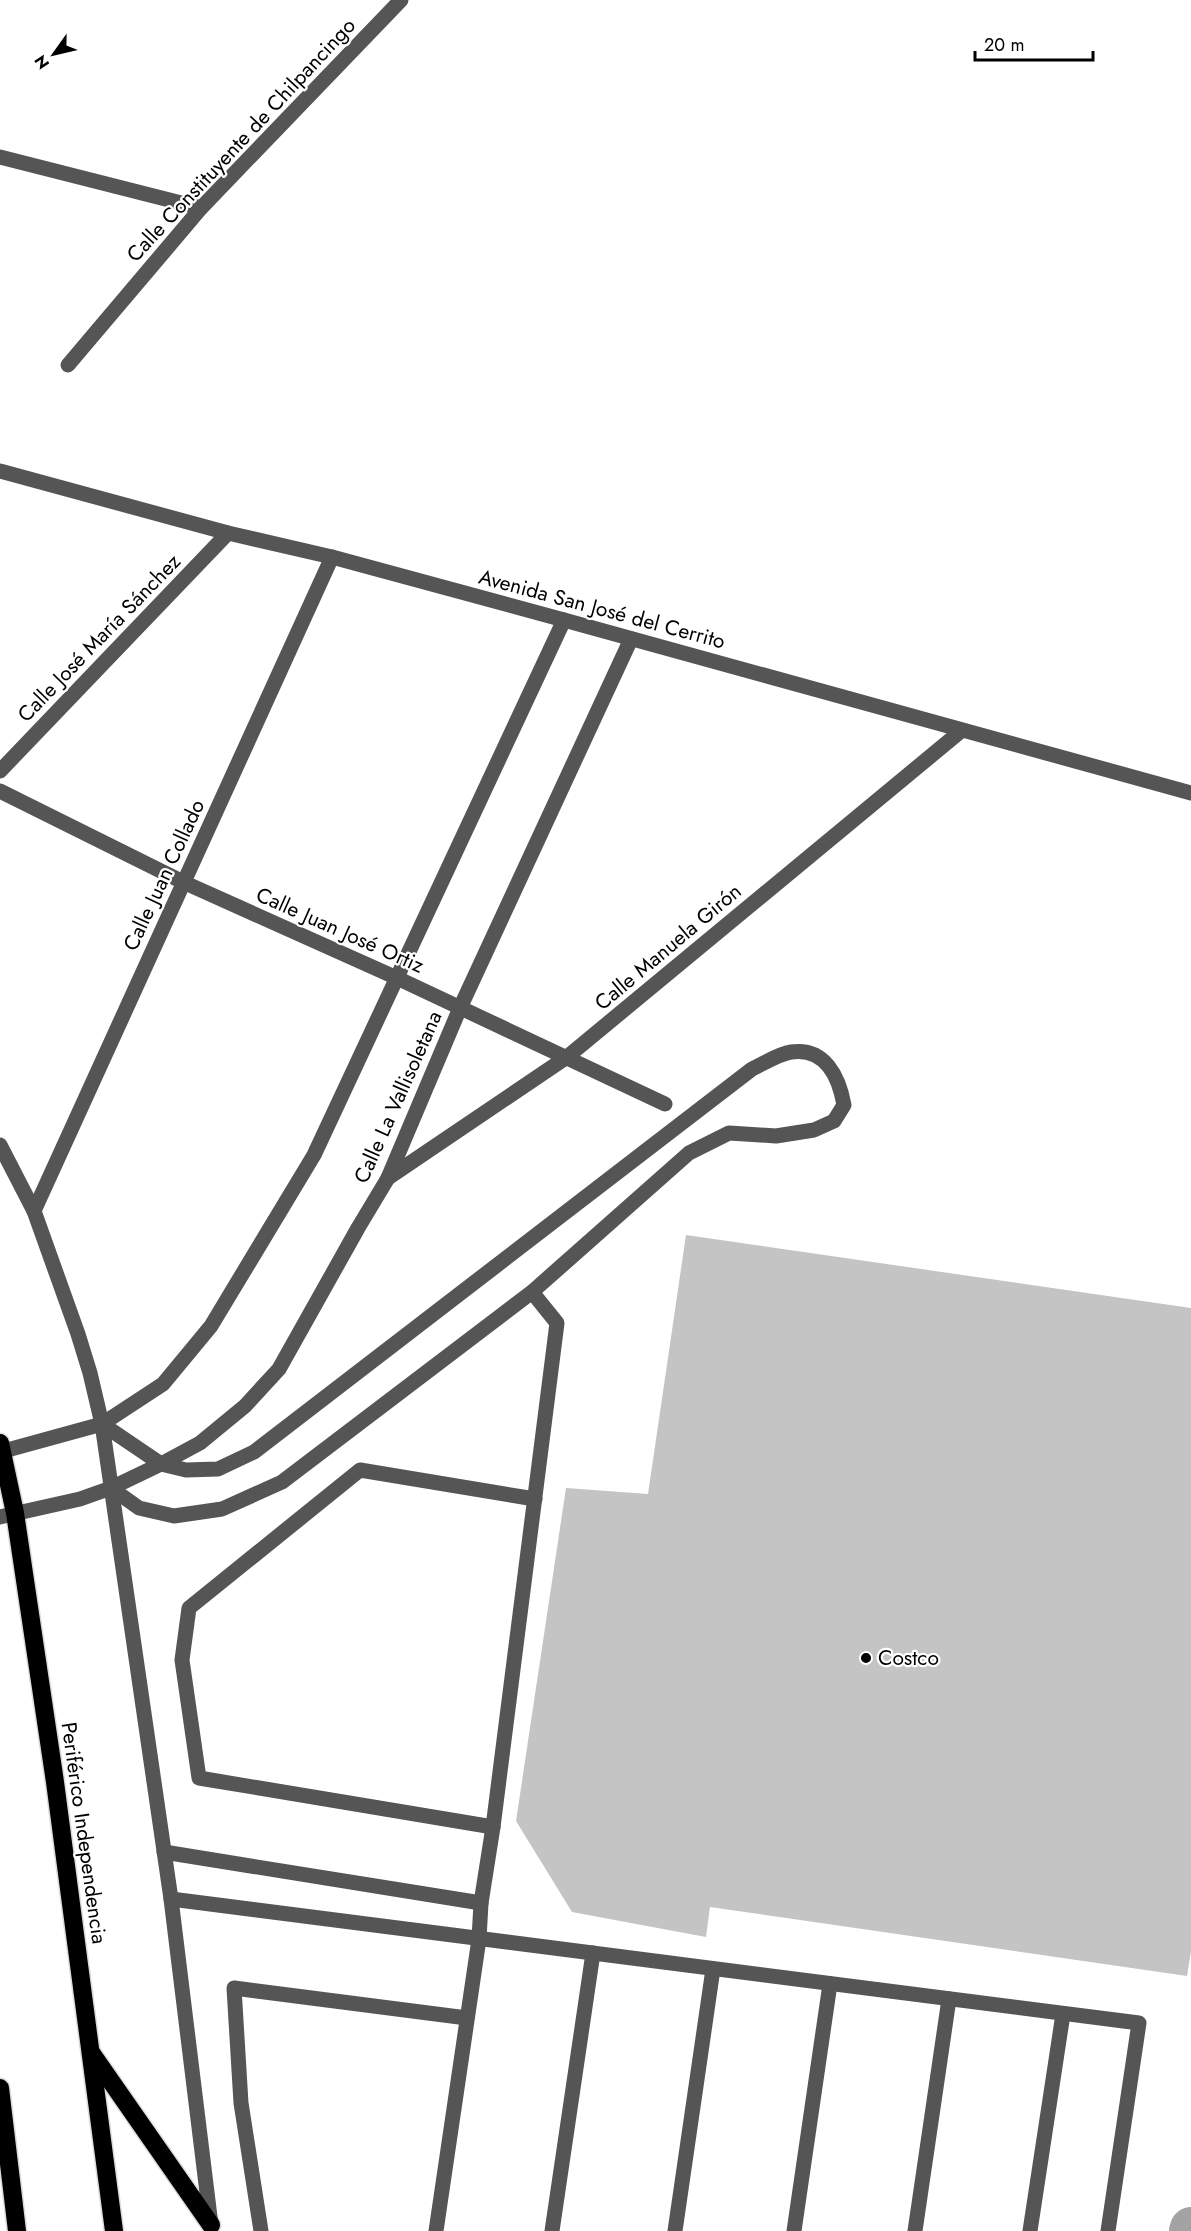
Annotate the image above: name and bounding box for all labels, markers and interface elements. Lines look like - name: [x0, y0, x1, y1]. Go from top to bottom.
- street label: Calle Constituyente de Chilpancingo: [120, 11, 362, 269]
- north arrow: [24, 24, 84, 84]
- scale bar: [975, 24, 1094, 62]
- text: 20 m: [984, 32, 1024, 58]
- text: N: [29, 50, 55, 74]
- street label: Calle José María Sánchez: [11, 547, 188, 729]
- street label: Avenida San José del Cerrito: [475, 562, 729, 656]
- street label: Calle Juan Collado: [116, 794, 212, 956]
- street label: Calle Manuela Girón: [588, 877, 748, 1017]
- street label: Calle Juan José Ortiz: [251, 880, 429, 981]
- street label: Calle La Vallisoletana: [346, 1006, 450, 1188]
- place label: Costco: [878, 1643, 939, 1673]
- marker: Costco: [859, 1651, 873, 1665]
- street label: Periférico Independencia: [54, 1720, 114, 1946]

